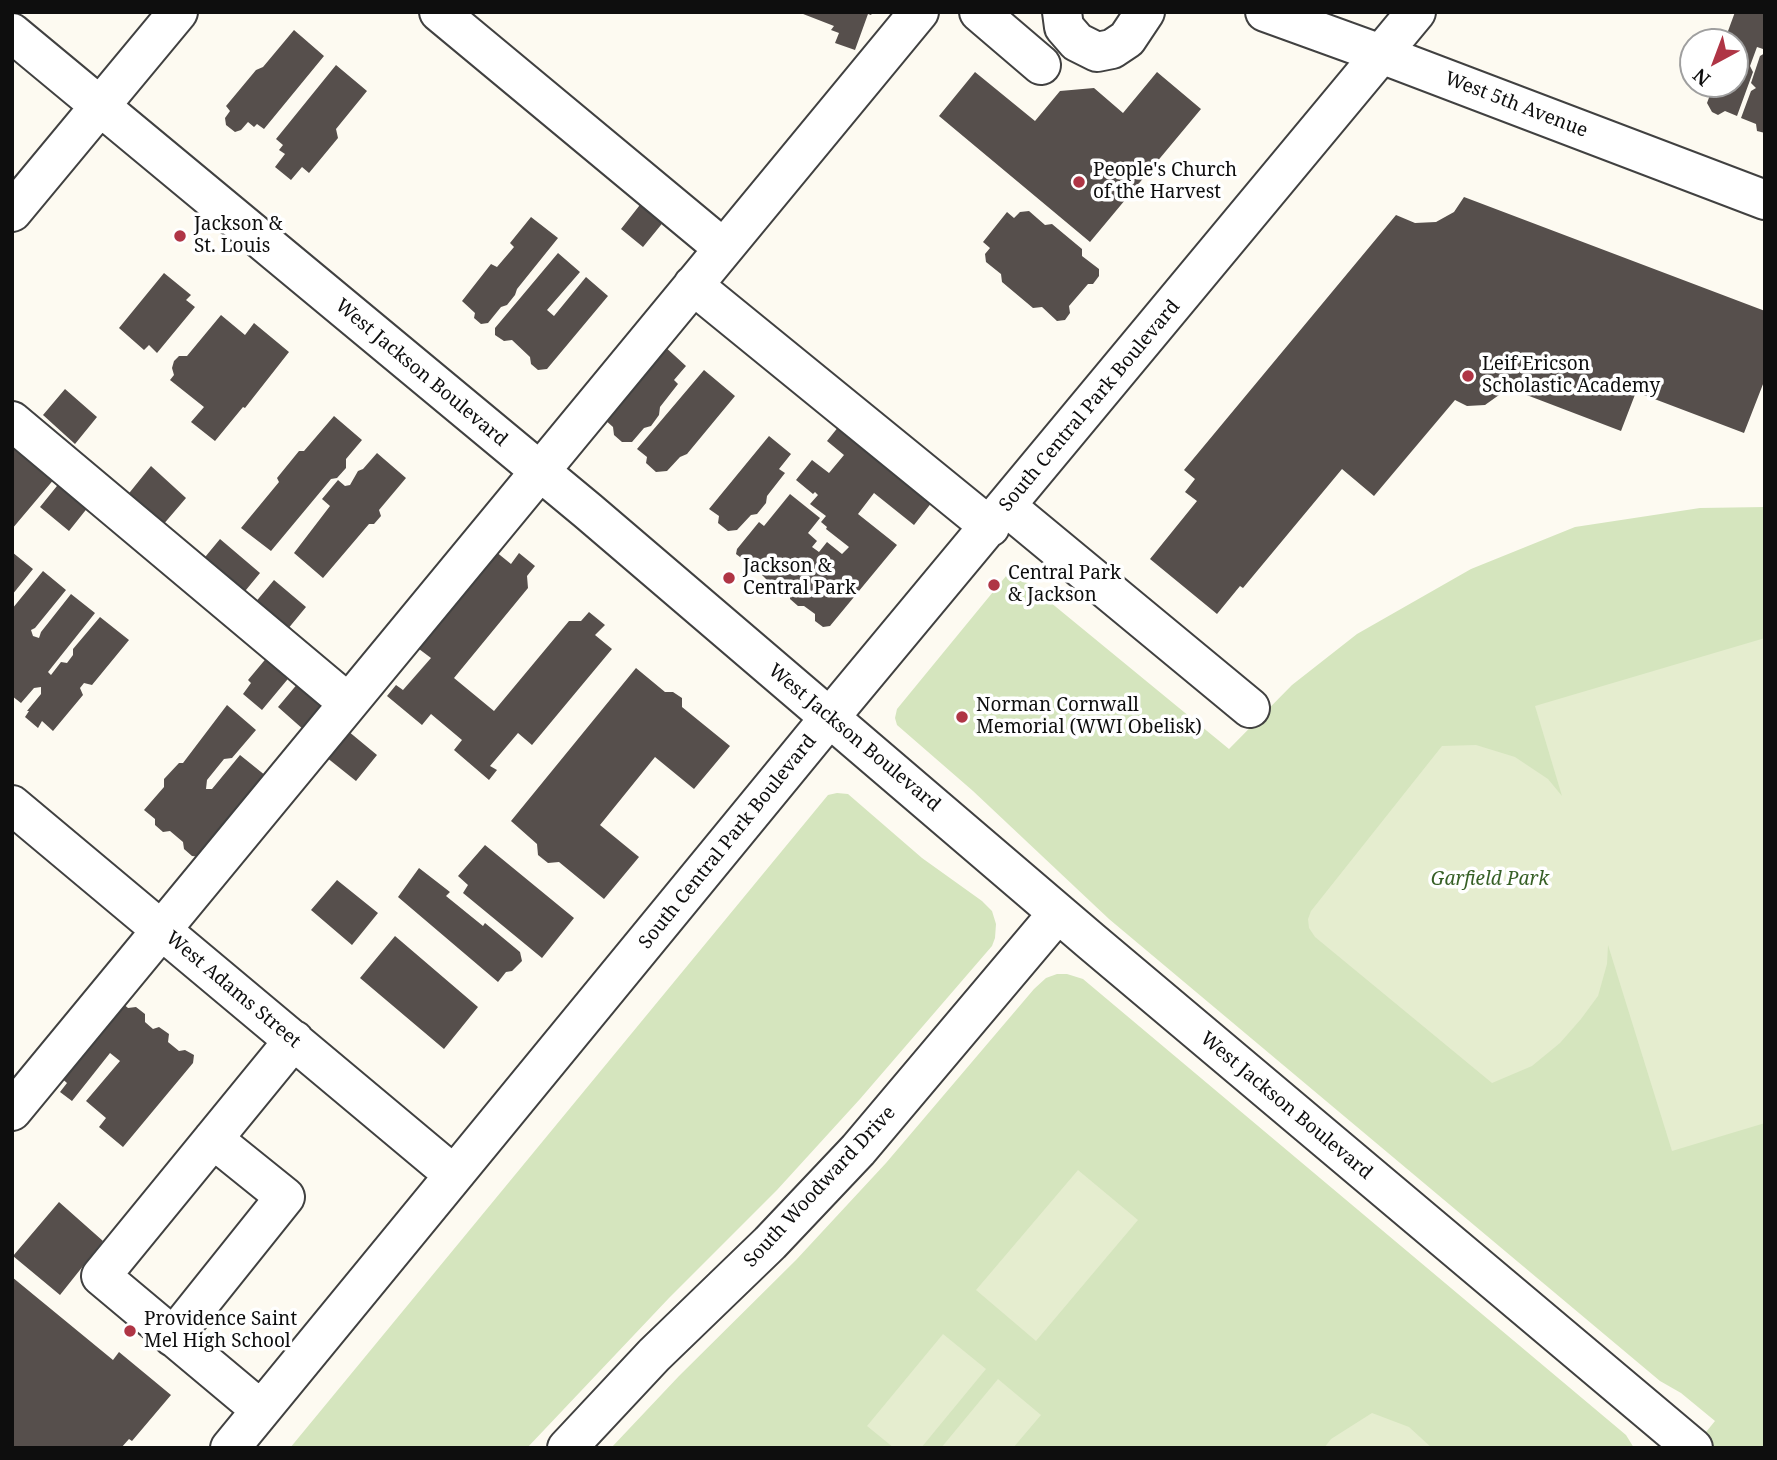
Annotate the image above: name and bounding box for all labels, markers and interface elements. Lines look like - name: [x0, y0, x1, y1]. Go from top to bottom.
- north arrow: [1679, 28, 1749, 98]
- text: N: [1687, 63, 1716, 92]
- street label: West 5th Avenue: [1441, 67, 1591, 143]
- place label: People's Church of the Harvest: [1093, 160, 1237, 204]
- marker: People's Church of the Harvest: [1071, 174, 1087, 190]
- place label: Jackson & St. Louis: [194, 214, 283, 258]
- marker: Jackson & St. Louis: [172, 228, 188, 244]
- street label: West Jackson Boulevard: [330, 294, 512, 452]
- street label: South Central Park Boulevard: [995, 296, 1185, 516]
- place label: Leif Ericson Scholastic Academy: [1482, 354, 1660, 398]
- marker: Leif Ericson Scholastic Academy: [1460, 368, 1476, 384]
- place label: Jackson & Central Park: [743, 556, 856, 600]
- place label: Central Park & Jackson: [1008, 563, 1121, 607]
- marker: Jackson & Central Park: [721, 570, 737, 586]
- marker: Central Park & Jackson: [986, 577, 1002, 593]
- street label: West Jackson Boulevard: [763, 659, 945, 817]
- place label: Norman Cornwall Memorial (WWI Obelisk): [976, 695, 1202, 739]
- marker: Norman Cornwall Memorial (WWI Obelisk): [954, 709, 970, 725]
- street label: South Central Park Boulevard: [635, 730, 821, 954]
- park label: Garfield Park: [1431, 869, 1549, 891]
- street label: West Adams Street: [161, 927, 305, 1053]
- street label: West Jackson Boulevard: [1195, 1027, 1377, 1185]
- street label: South Woodward Drive: [739, 1102, 901, 1272]
- place label: Providence Saint Mel High School: [144, 1309, 297, 1353]
- marker: Providence Saint Mel High School: [122, 1323, 138, 1339]

